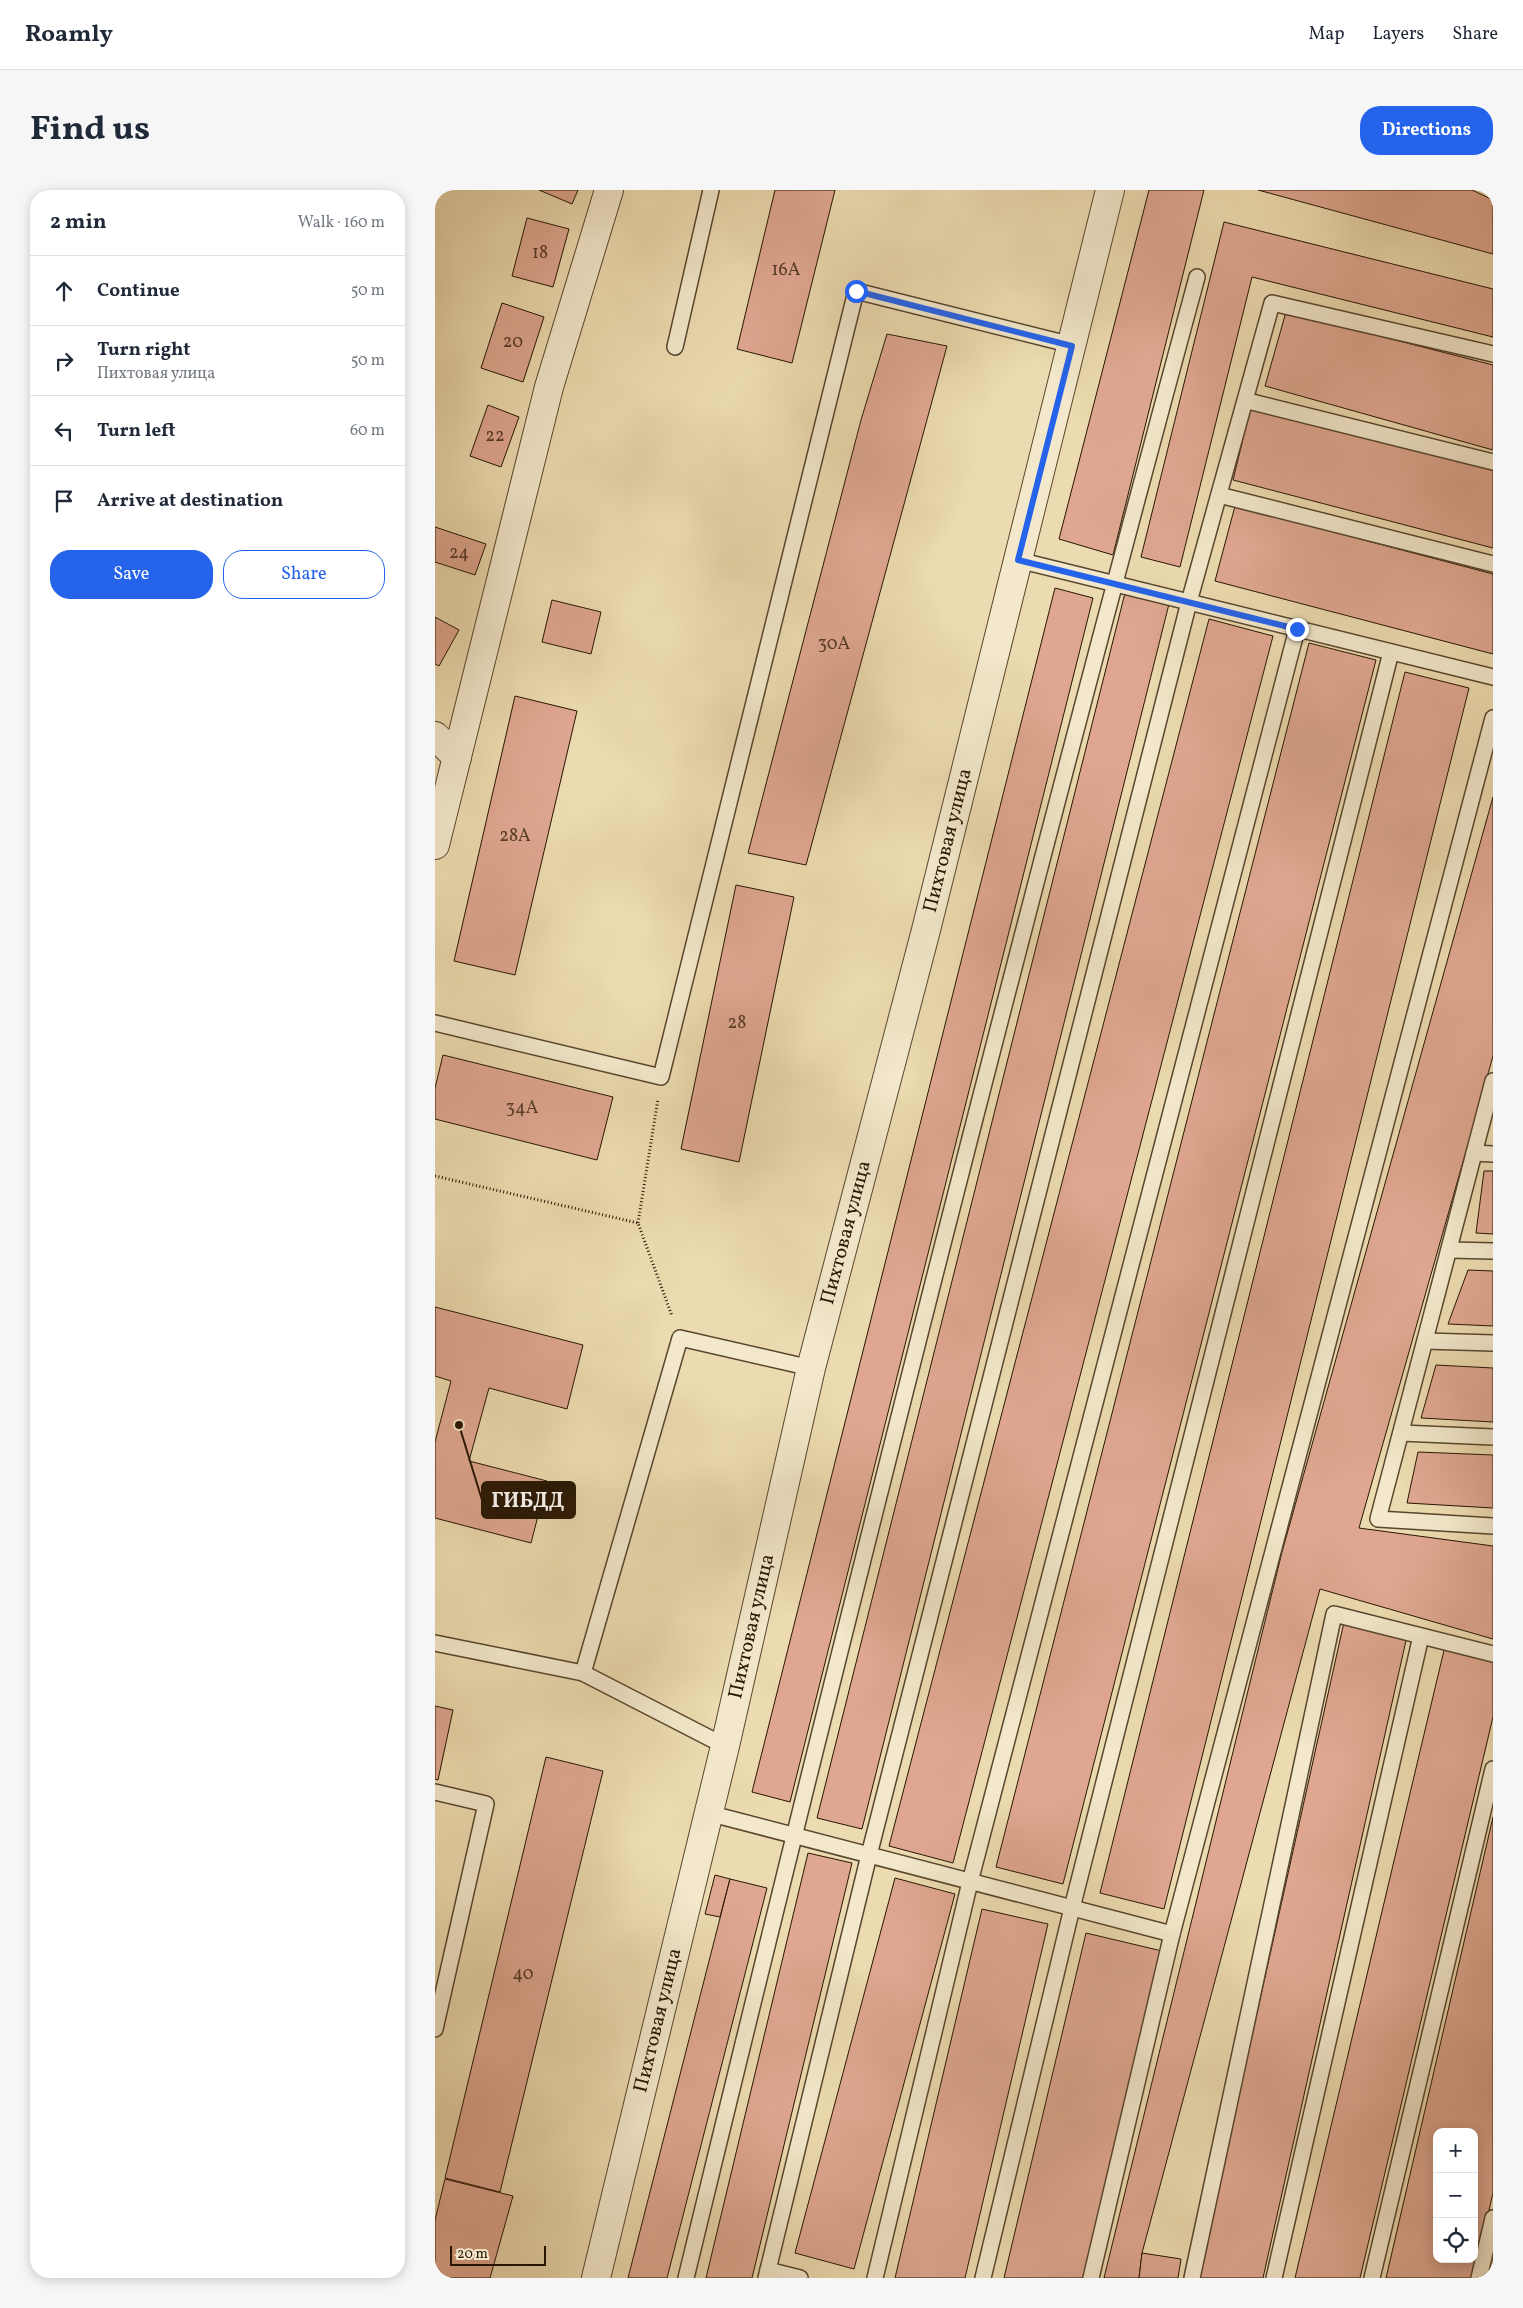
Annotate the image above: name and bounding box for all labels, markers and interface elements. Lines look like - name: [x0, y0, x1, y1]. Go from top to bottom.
- text: Roamly: [25, 18, 113, 52]
- text: Map: [1308, 22, 1344, 47]
- text: Layers: [1372, 22, 1424, 47]
- text: Share: [1452, 22, 1498, 47]
- text: Find us: [30, 106, 150, 154]
- button: Directions: [1360, 106, 1493, 155]
- text: 2 min: [50, 208, 107, 237]
- text: Walk · 160 m: [298, 212, 385, 234]
- house number: 18: [532, 241, 548, 266]
- house number: 16А: [772, 258, 801, 283]
- icon: ahead: [50, 277, 78, 305]
- text: Continue: [97, 278, 180, 304]
- text: 50 m: [351, 280, 385, 302]
- route start: [845, 280, 868, 303]
- house number: 20: [503, 330, 523, 355]
- text: Turn right: [97, 337, 190, 363]
- icon: right: [50, 347, 78, 375]
- text: 50 m: [351, 350, 385, 372]
- text: Пихтовая улица: [97, 363, 215, 385]
- icon: left: [50, 417, 78, 445]
- text: Turn left: [97, 418, 176, 444]
- text: 60 m: [350, 420, 385, 442]
- house number: 22: [485, 424, 505, 449]
- icon: arrive: [50, 487, 78, 515]
- text: Arrive at destination: [97, 488, 283, 514]
- house number: 24: [449, 541, 469, 566]
- button: Save: [50, 550, 213, 599]
- button: Share: [223, 550, 385, 599]
- route end: [1286, 618, 1309, 641]
- house number: 30А: [818, 632, 851, 657]
- street label: Пихтовая улица: [917, 765, 980, 916]
- house number: 28А: [499, 824, 531, 849]
- house number: 28: [728, 1011, 746, 1036]
- house number: 34А: [506, 1096, 539, 1121]
- street label: Пихтовая улица: [814, 1158, 879, 1308]
- callout: ГИБДД: [482, 1482, 575, 1518]
- text: ГИБДД: [491, 1487, 565, 1516]
- street label: Пихтовая улица: [722, 1551, 782, 1702]
- street label: Пихтовая улица: [627, 1945, 689, 2096]
- house number: 40: [512, 1962, 534, 1987]
- map controls: [1433, 2128, 1478, 2263]
- button: +: [1433, 2128, 1478, 2173]
- button: −: [1433, 2173, 1478, 2218]
- button: locate: [1433, 2218, 1478, 2263]
- scale bar: [450, 2243, 546, 2266]
- text: 20 m: [457, 2245, 488, 2264]

